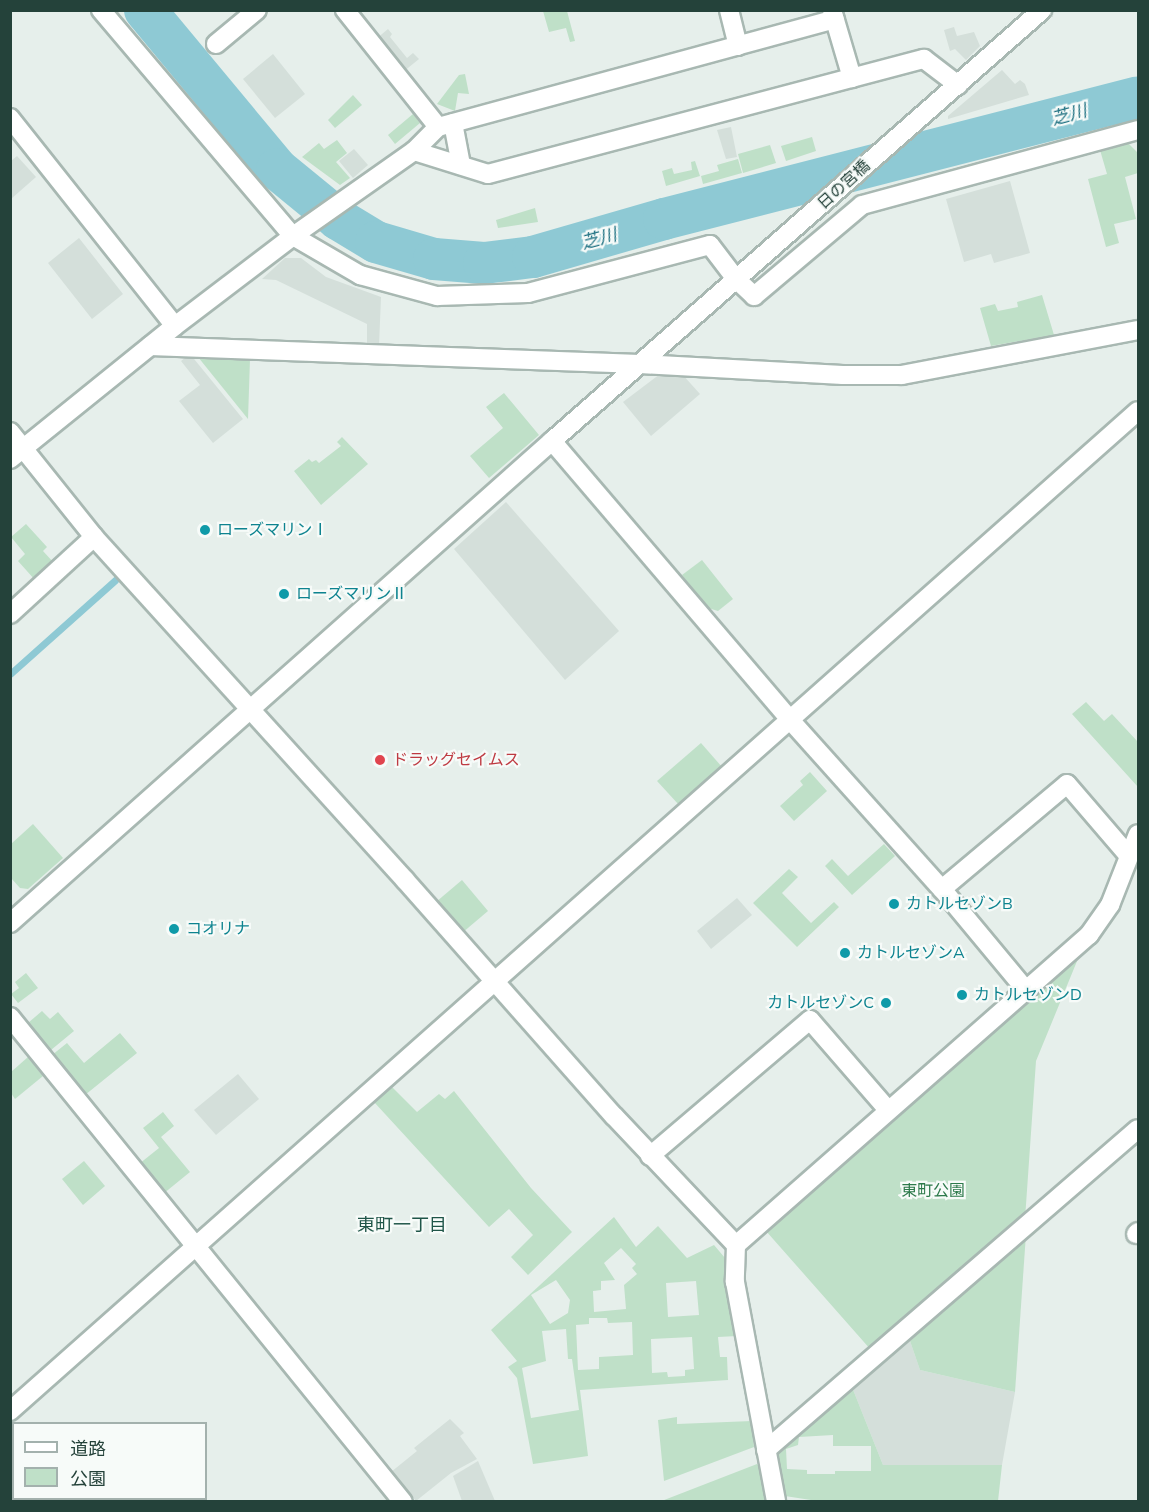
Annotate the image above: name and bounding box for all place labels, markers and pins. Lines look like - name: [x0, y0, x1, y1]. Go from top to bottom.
- place label: ローズマリンⅠ: [217, 520, 329, 540]
- marker: ローズマリンⅠ: [198, 523, 212, 537]
- place label: ローズマリンⅡ: [296, 584, 408, 604]
- marker: ローズマリンⅡ: [277, 587, 291, 601]
- place label: ドラッグセイムス: [392, 750, 520, 770]
- marker: ドラッグセイムス: [373, 753, 387, 767]
- place label: カトルセゾンB: [906, 894, 1013, 914]
- marker: カトルセゾンB: [887, 897, 901, 911]
- place label: コオリナ: [186, 919, 250, 939]
- marker: コオリナ: [167, 922, 181, 936]
- place label: カトルセゾンA: [857, 943, 965, 963]
- marker: カトルセゾンA: [838, 946, 852, 960]
- place label: カトルセゾンD: [974, 985, 1082, 1005]
- marker: カトルセゾンD: [955, 988, 969, 1002]
- place label: カトルセゾンC: [767, 993, 874, 1013]
- marker: カトルセゾンC: [879, 996, 893, 1010]

